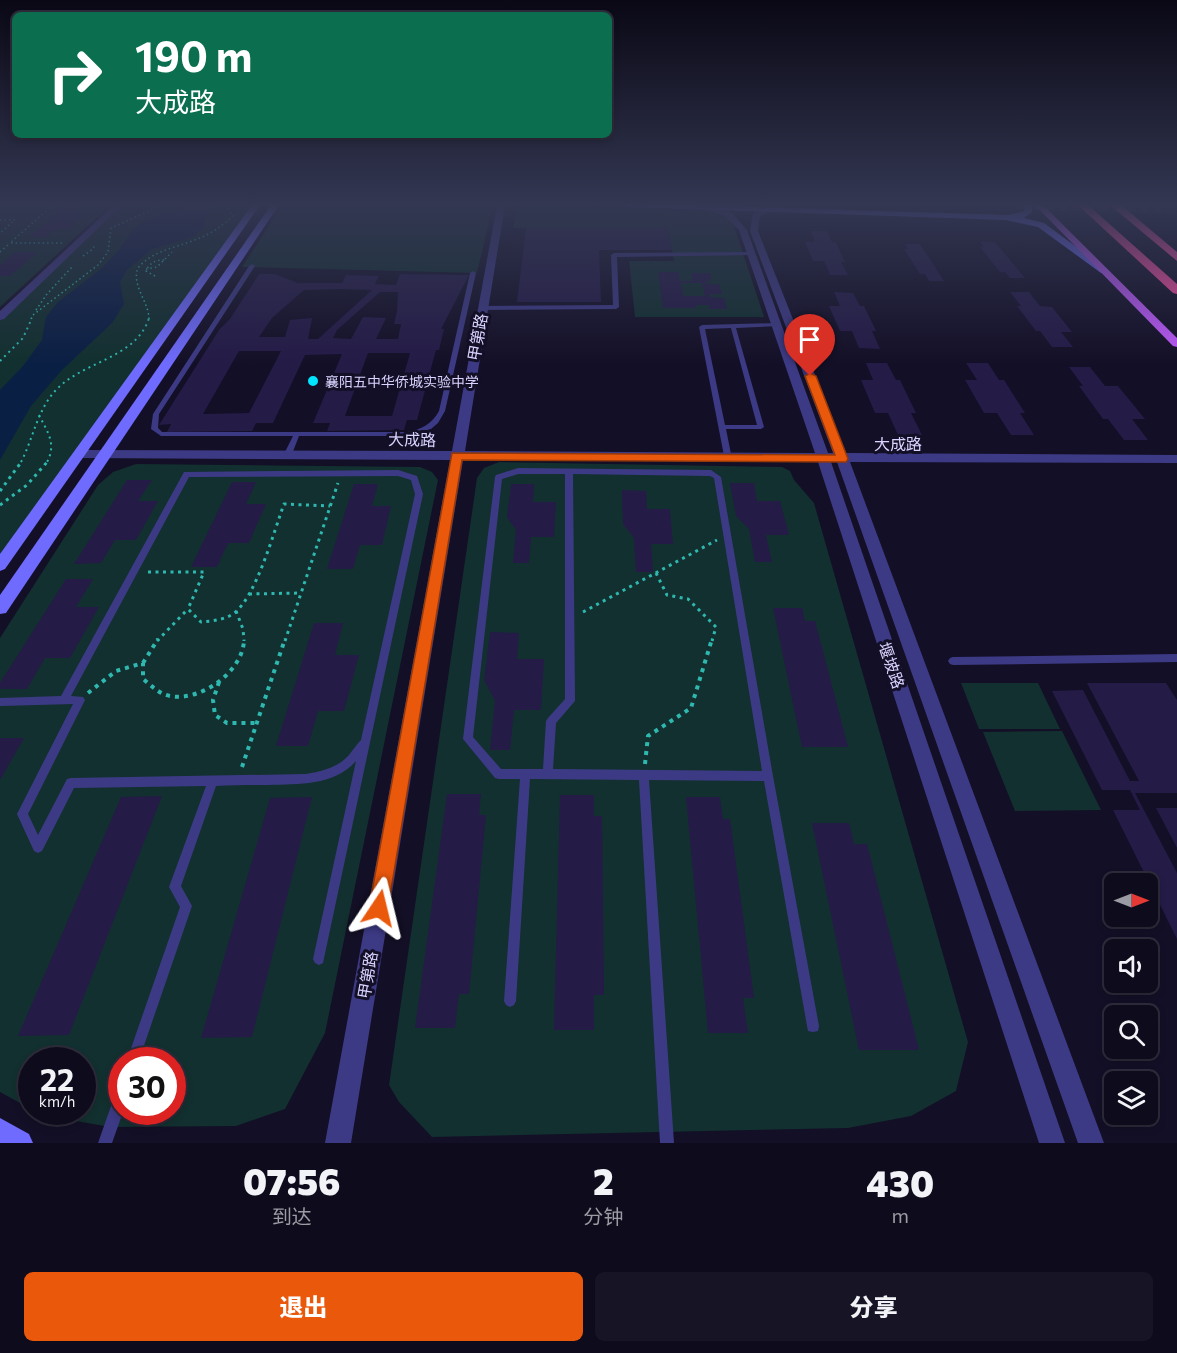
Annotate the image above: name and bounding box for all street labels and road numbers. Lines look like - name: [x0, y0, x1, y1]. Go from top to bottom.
- street label: 甲第路: [463, 312, 491, 362]
- street label: 大成路: [388, 429, 436, 449]
- street label: 大成路: [874, 434, 922, 453]
- street label: 堰坡路: [875, 639, 909, 691]
- street label: 甲第路: [353, 950, 381, 1000]

